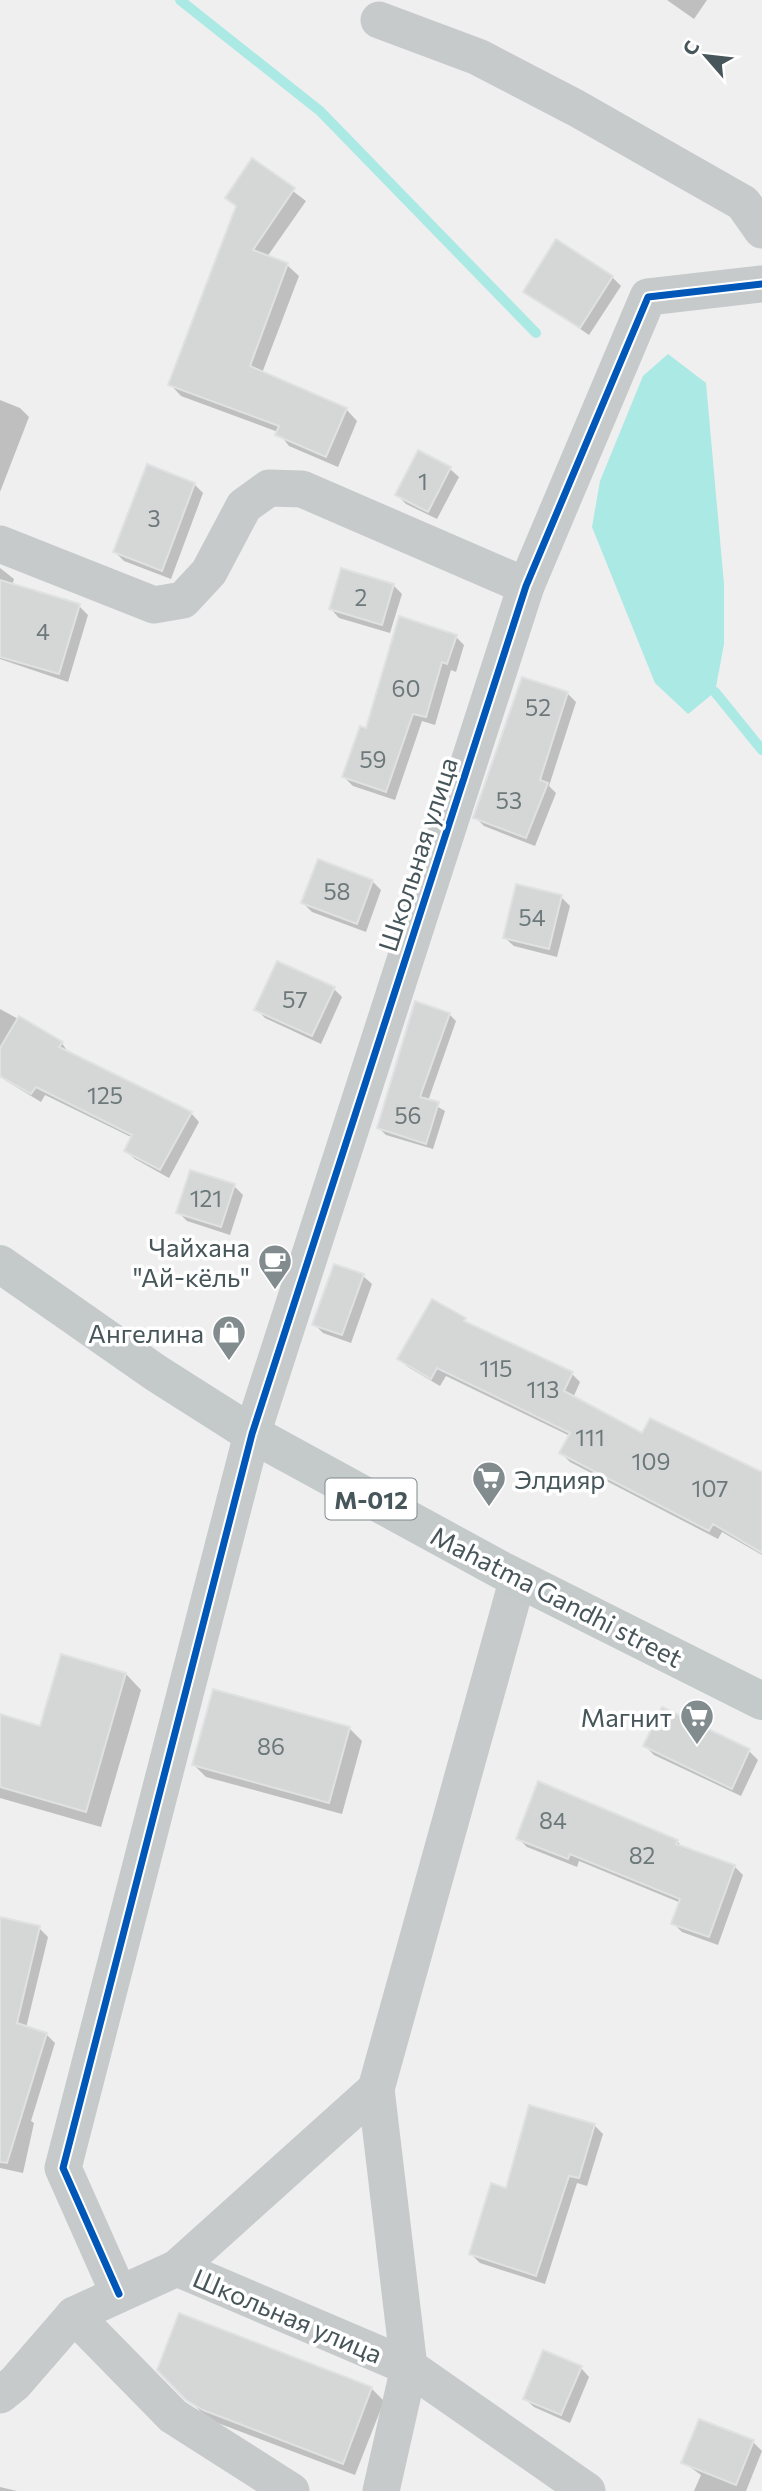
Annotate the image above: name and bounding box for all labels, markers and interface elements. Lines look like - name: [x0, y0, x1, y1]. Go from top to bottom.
- north arrow: [671, 21, 741, 91]
- text: С: [677, 37, 704, 59]
- house number: 1: [418, 467, 428, 495]
- house number: 3: [147, 504, 161, 532]
- house number: 2: [355, 583, 367, 611]
- house number: 4: [36, 617, 50, 645]
- house number: 60: [392, 674, 420, 702]
- house number: 52: [525, 693, 551, 721]
- house number: 59: [359, 745, 387, 773]
- street label: Школьная улица: [371, 753, 463, 955]
- house number: 53: [496, 786, 522, 814]
- house number: 58: [323, 877, 351, 905]
- house number: 54: [518, 903, 546, 931]
- house number: 57: [282, 985, 308, 1013]
- house number: 125: [87, 1081, 123, 1109]
- house number: 56: [394, 1101, 422, 1129]
- house number: 121: [190, 1184, 222, 1212]
- place label: Чайхана "Ай-кёль": [133, 1231, 250, 1292]
- cafe icon: Чайхана "Ай-кёль": [256, 1242, 294, 1291]
- shop icon: Ангелина: [210, 1313, 248, 1362]
- place label: Ангелина: [88, 1317, 204, 1348]
- house number: 115: [480, 1354, 512, 1382]
- house number: 113: [527, 1375, 559, 1403]
- house number: 111: [575, 1423, 605, 1451]
- house number: 109: [632, 1447, 670, 1475]
- supermarket icon: Элдияр: [470, 1459, 508, 1508]
- place label: Элдияр: [514, 1463, 606, 1494]
- house number: 107: [692, 1474, 728, 1502]
- road number: М-012: [326, 1478, 416, 1520]
- street label: Mahatma Gandhi street: [426, 1519, 688, 1673]
- supermarket icon: Магнит: [678, 1697, 716, 1746]
- place label: Магнит: [581, 1701, 672, 1732]
- house number: 86: [257, 1732, 285, 1760]
- house number: 84: [539, 1806, 567, 1834]
- house number: 82: [629, 1841, 655, 1869]
- street label: Школьная улица: [189, 2261, 387, 2369]

